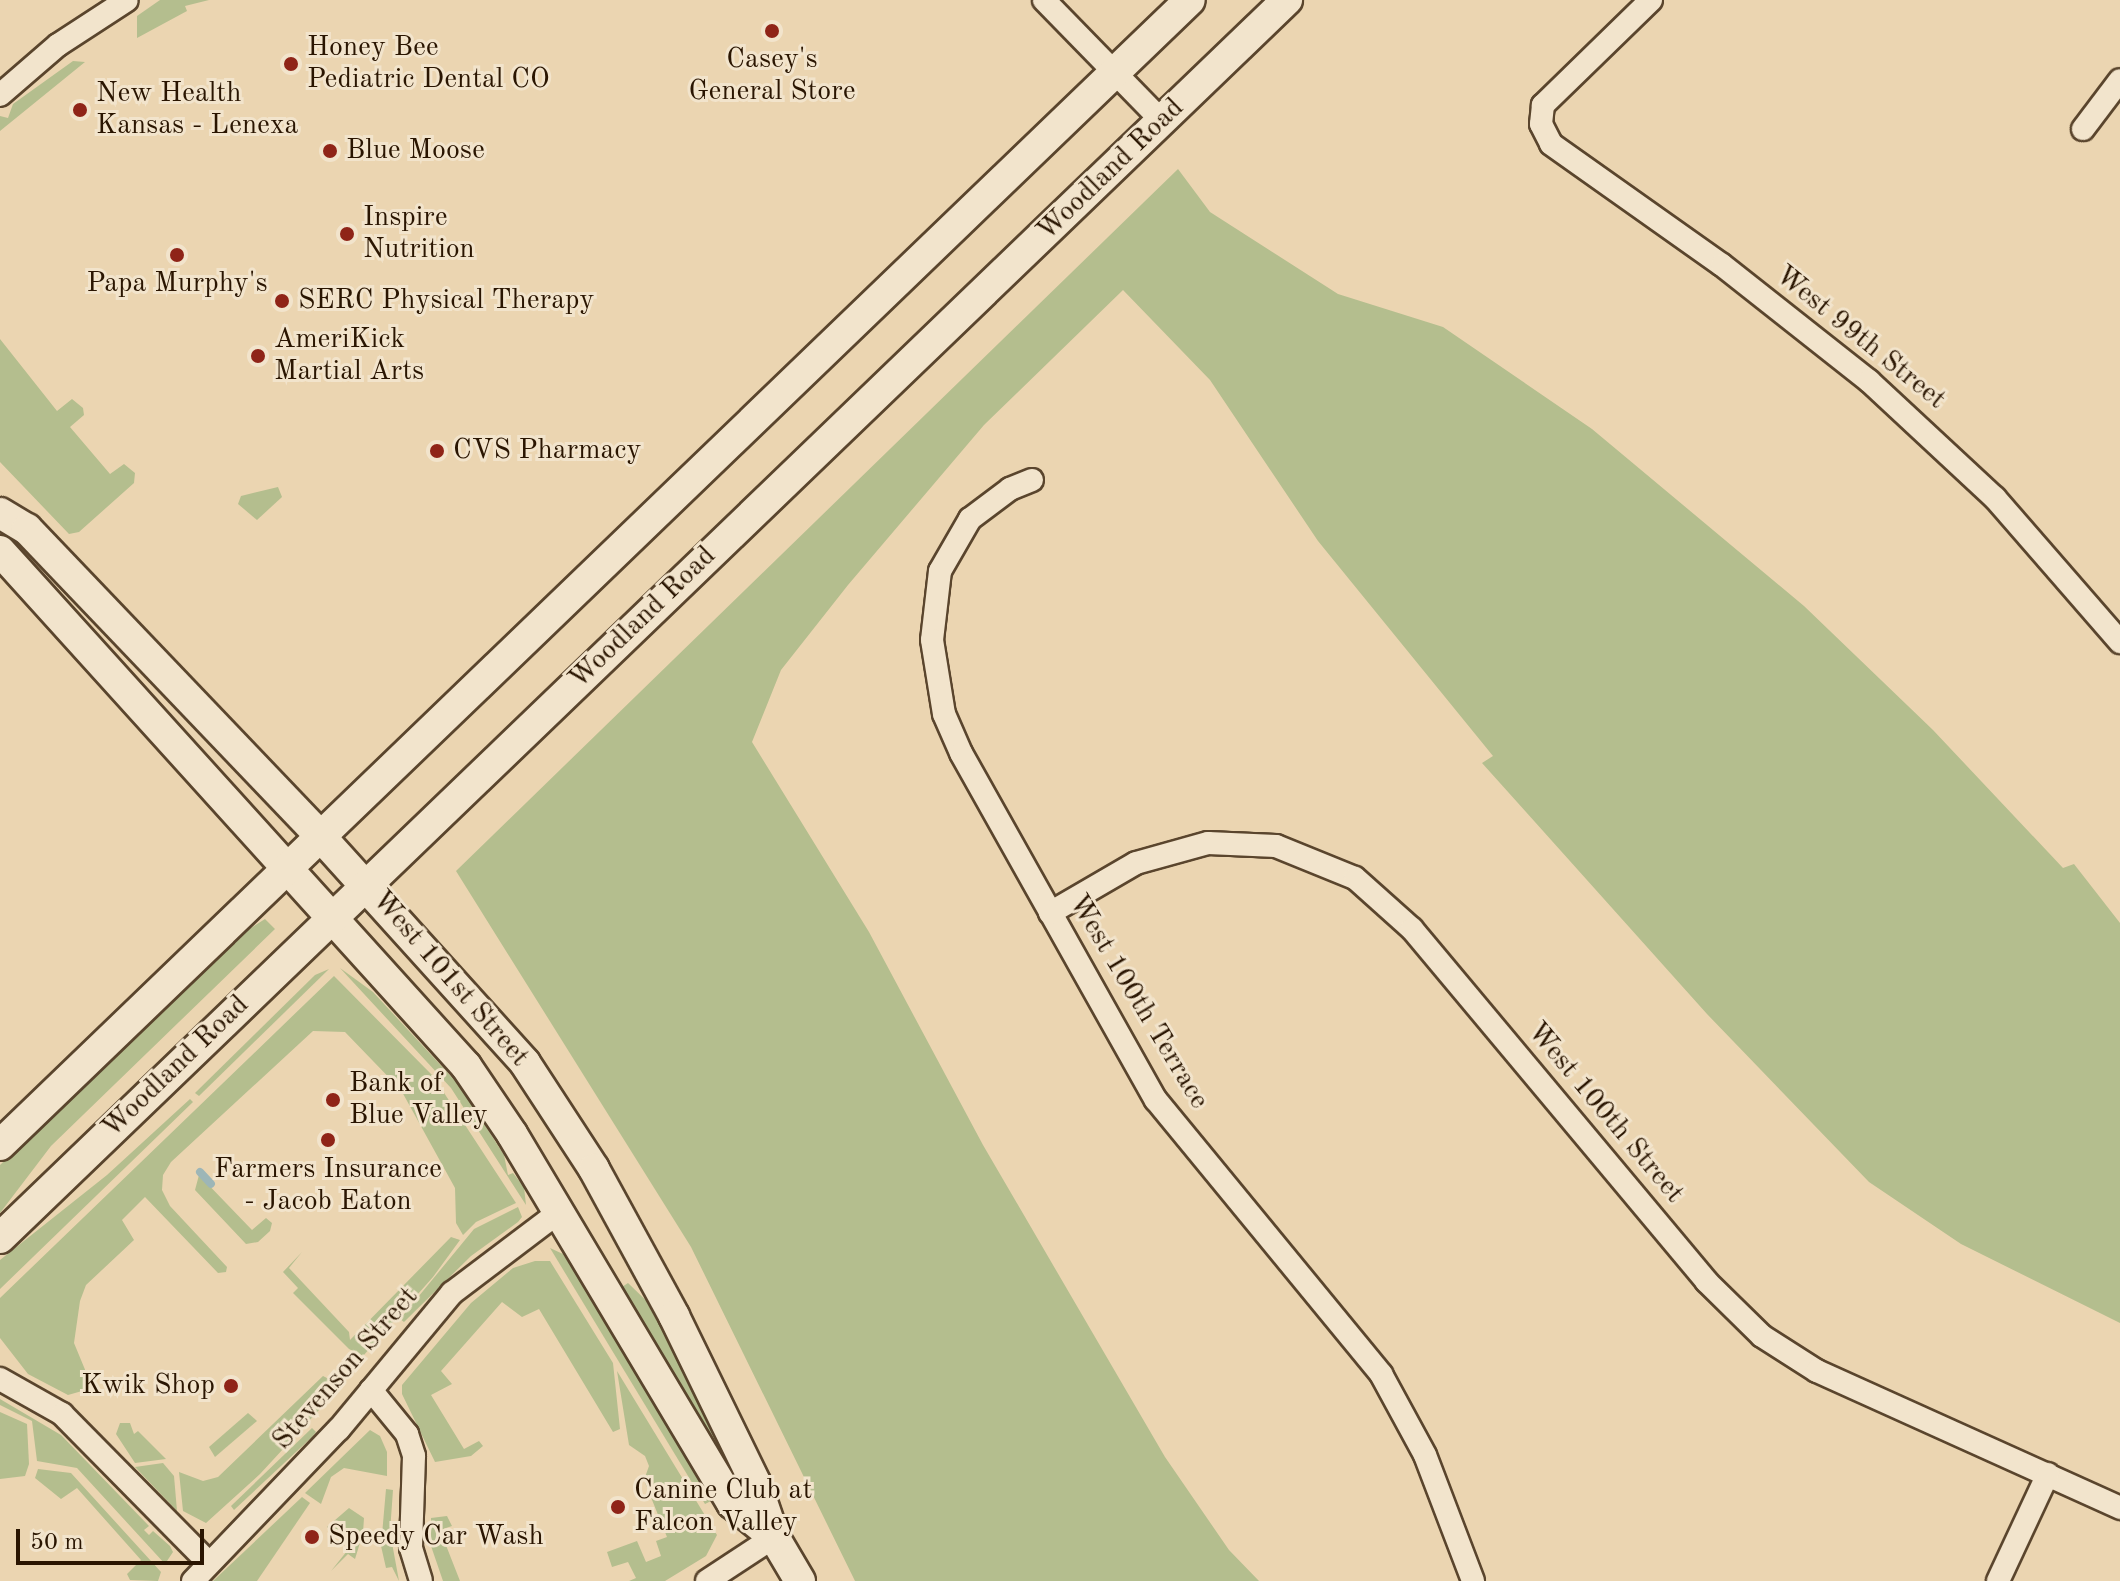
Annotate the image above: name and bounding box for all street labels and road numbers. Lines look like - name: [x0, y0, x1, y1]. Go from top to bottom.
- street label: Woodland Road: [1031, 92, 1191, 248]
- street label: West 99th Street: [1768, 259, 1952, 417]
- street label: Woodland Road: [563, 540, 723, 696]
- street label: West 101st Street: [364, 884, 536, 1074]
- street label: West 100th Terrace: [1061, 889, 1215, 1115]
- street label: Woodland Road: [96, 989, 256, 1145]
- street label: West 100th Street: [1520, 1016, 1690, 1210]
- street label: Stevenson Street: [266, 1281, 426, 1457]

